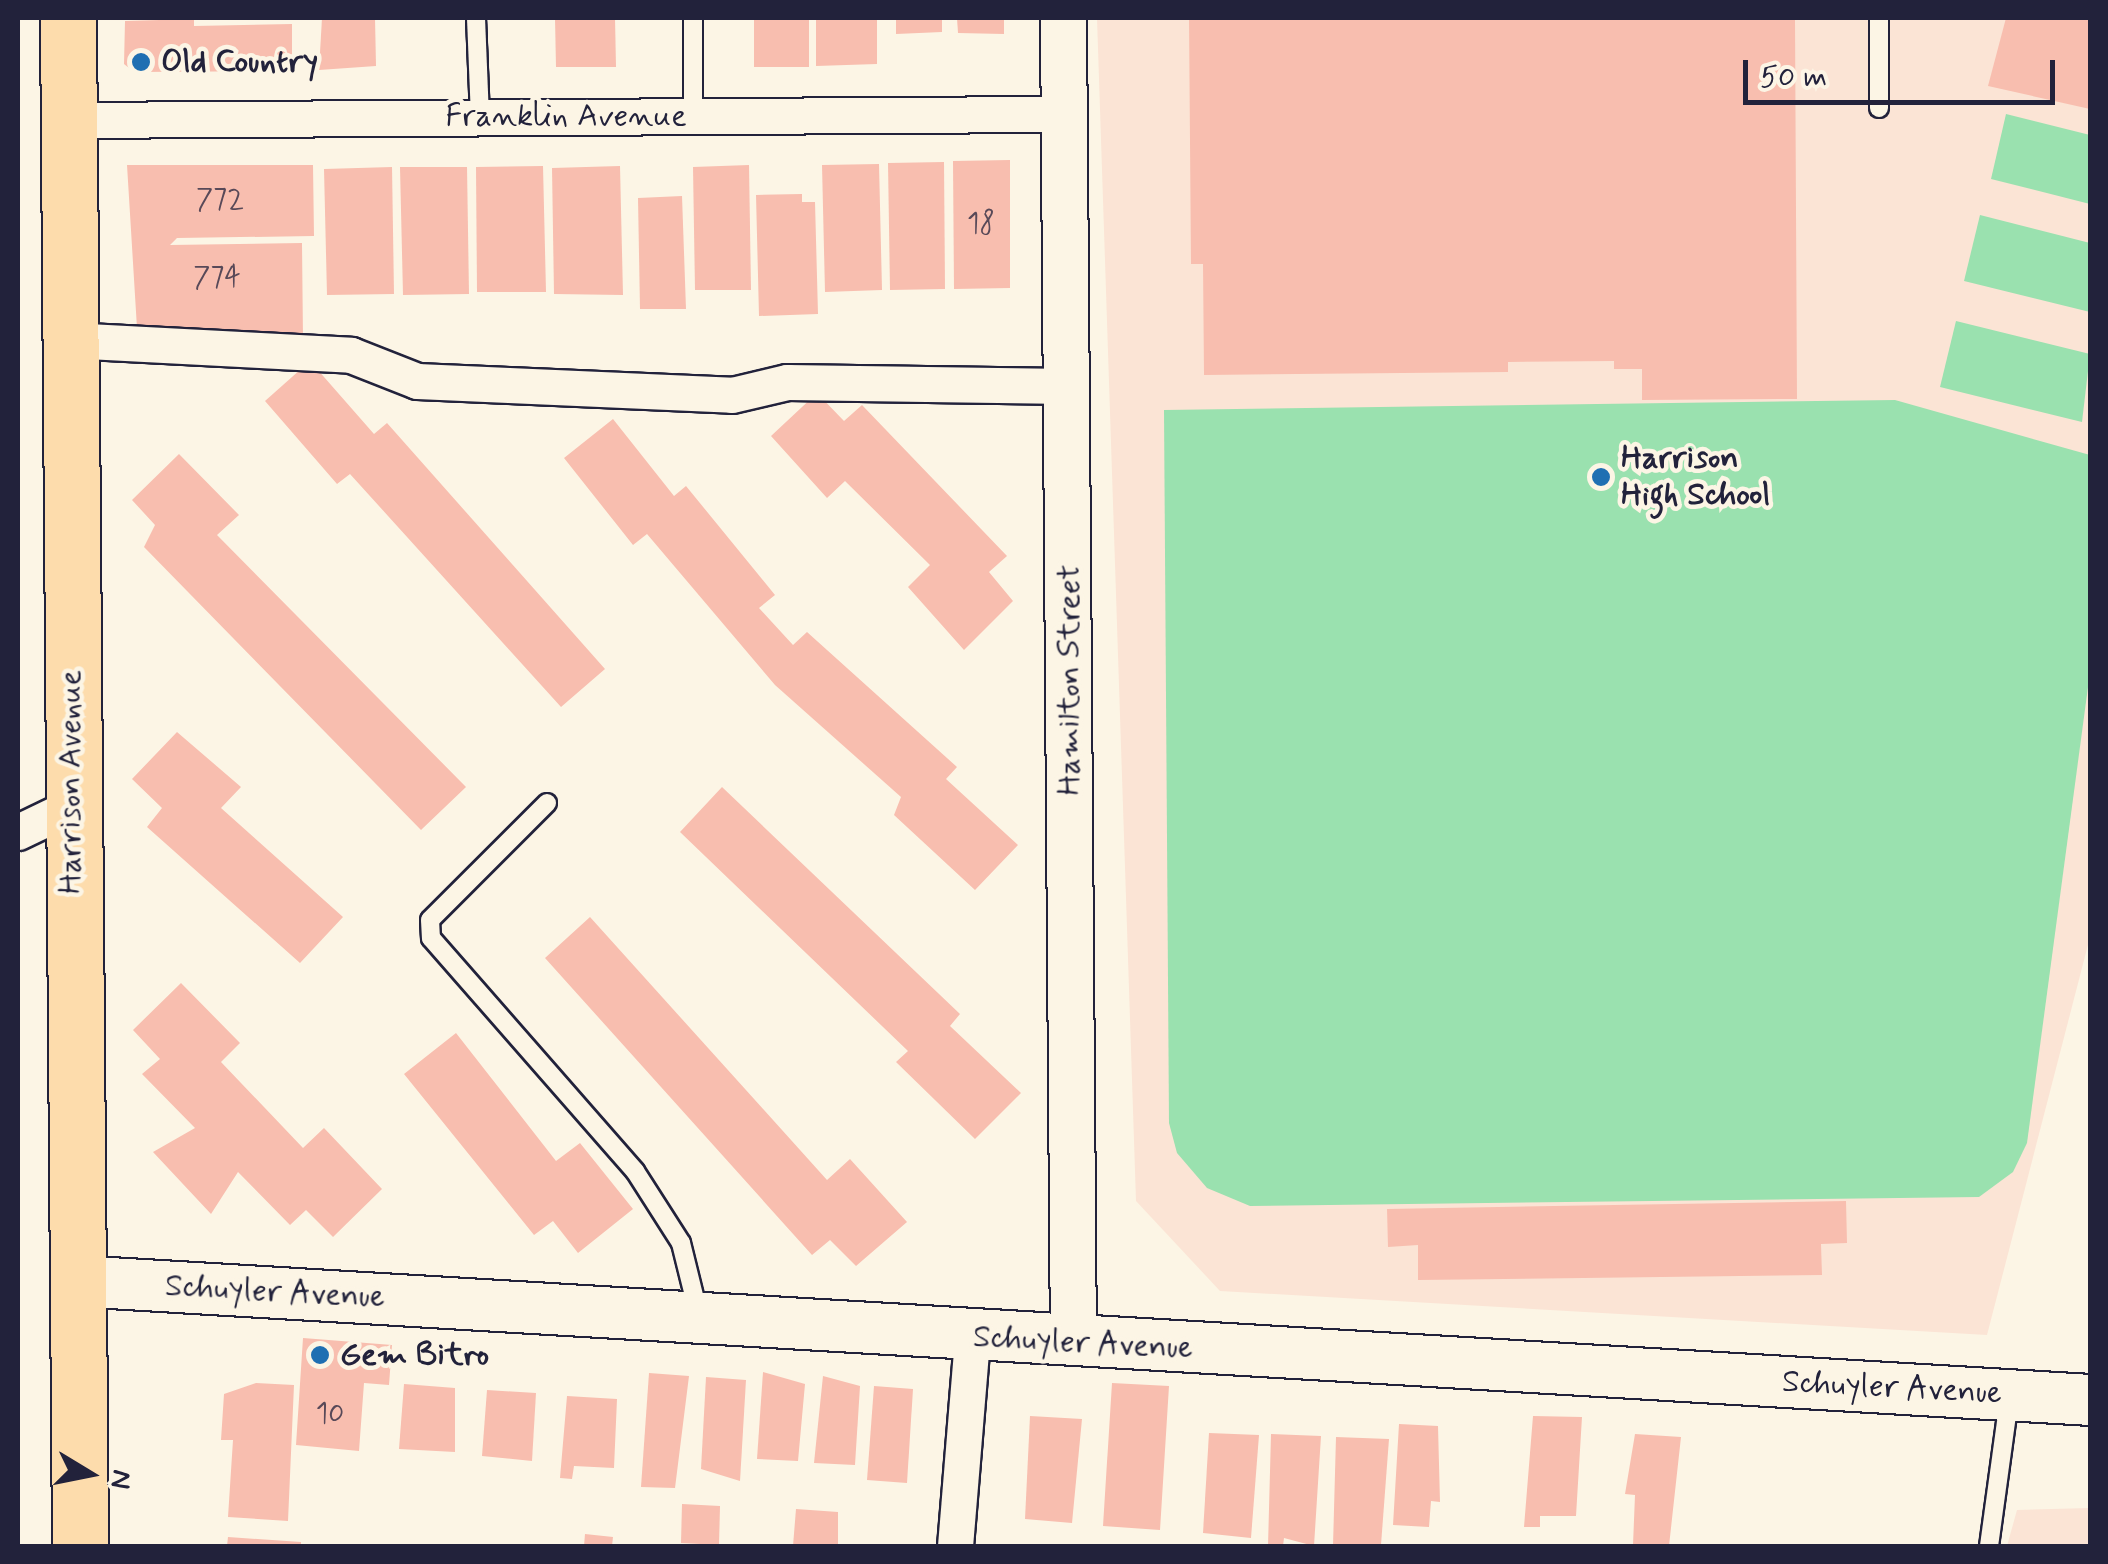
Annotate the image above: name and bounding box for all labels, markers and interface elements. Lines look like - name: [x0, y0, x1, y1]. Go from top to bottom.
- scale bar: [1748, 40, 2060, 102]
- place label: Old Country: [161, 43, 326, 81]
- marker: Old Country: [130, 51, 152, 73]
- text: 50 m: [1760, 58, 1827, 97]
- street label: Franklin Avenue: [450, 97, 682, 135]
- house number: 772: [196, 184, 244, 218]
- house number: 18: [967, 208, 995, 242]
- house number: 774: [193, 262, 241, 296]
- place label: Harrison High School: [1621, 440, 1770, 515]
- marker: Harrison High School: [1590, 466, 1612, 488]
- street label: Hamilton Street: [1051, 565, 1089, 795]
- street label: Harrison Avenue: [52, 669, 90, 895]
- street label: Schuyler Avenue: [161, 1267, 389, 1317]
- street label: Schuyler Avenue: [969, 1318, 1197, 1368]
- place label: Gem Bitro: [340, 1336, 481, 1374]
- marker: Gem Bitro: [309, 1344, 331, 1366]
- street label: Schuyler Avenue: [1778, 1363, 2006, 1413]
- house number: 10: [316, 1398, 344, 1432]
- north arrow: [40, 1424, 140, 1524]
- text: N: [100, 1467, 140, 1492]

